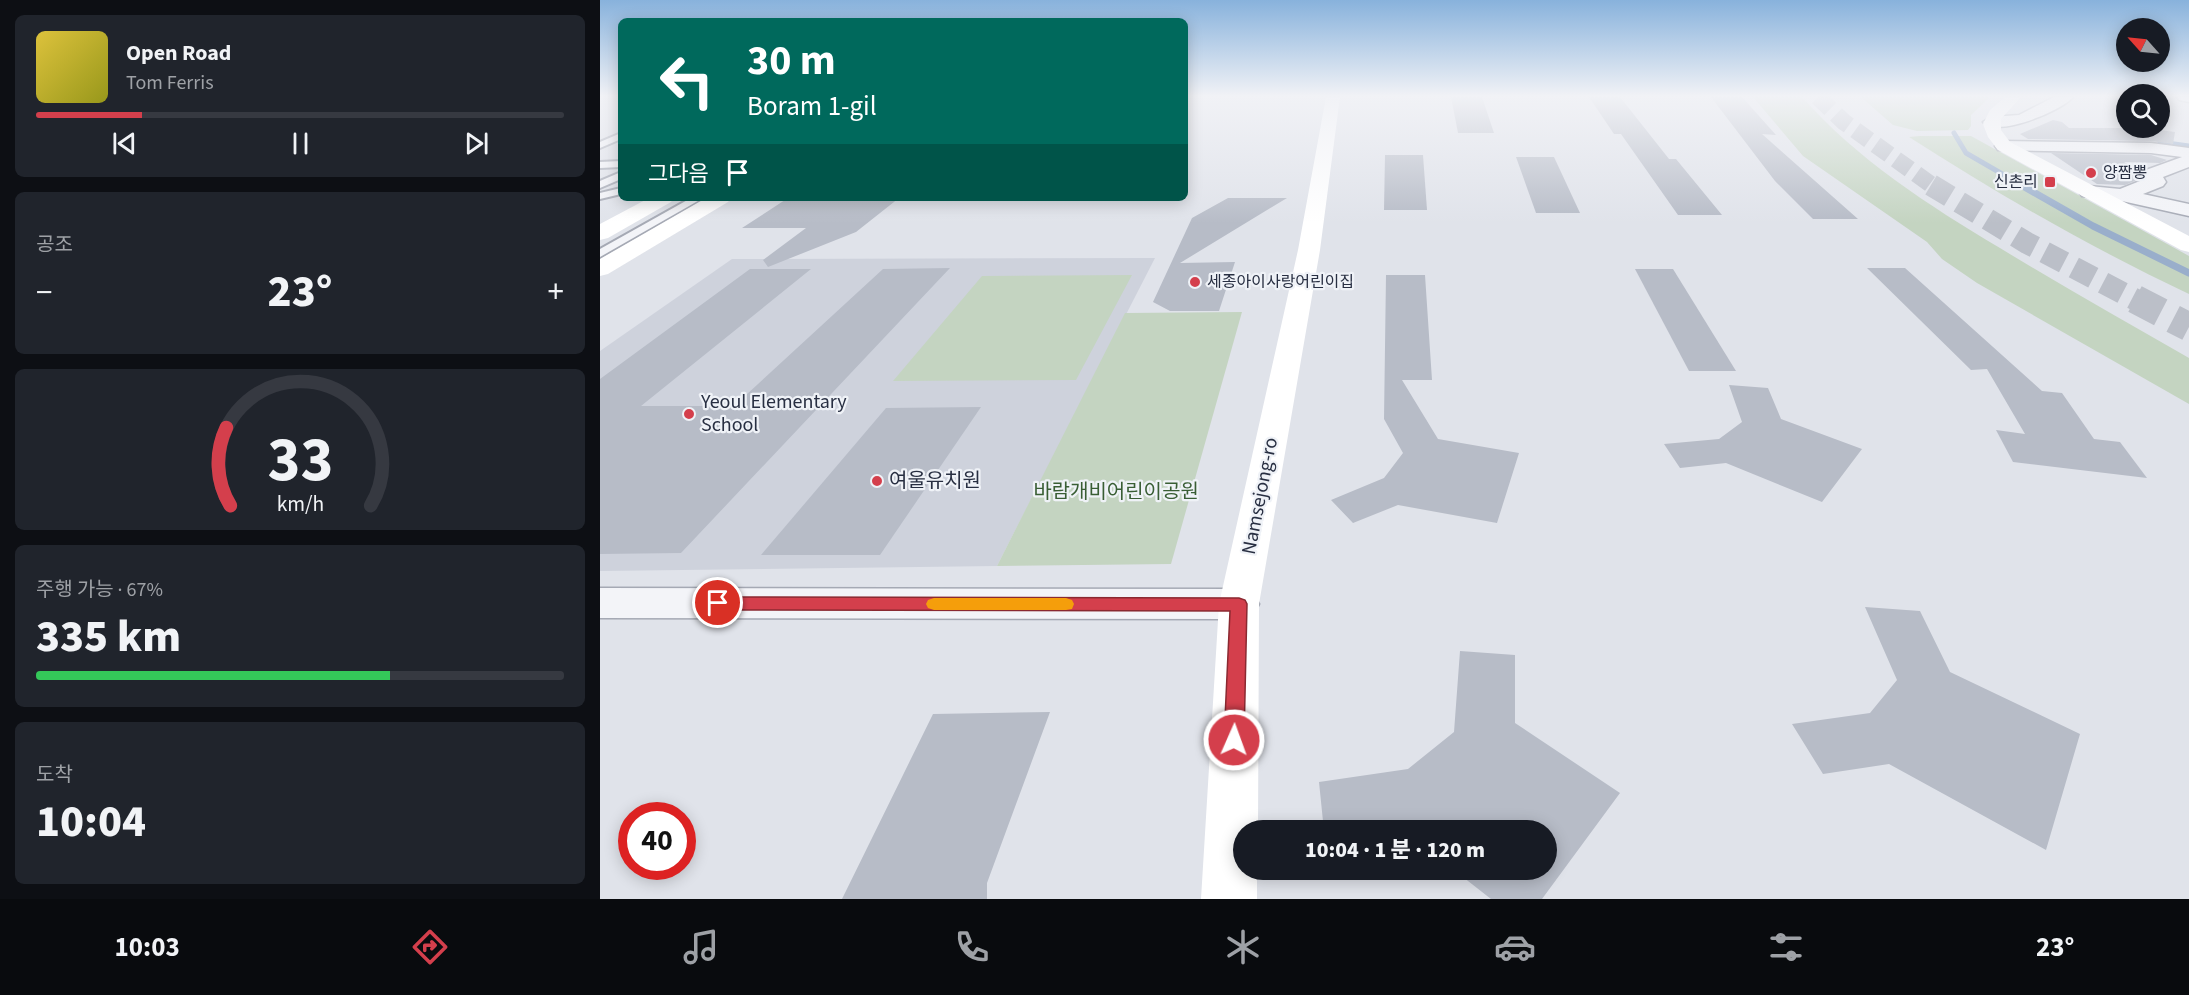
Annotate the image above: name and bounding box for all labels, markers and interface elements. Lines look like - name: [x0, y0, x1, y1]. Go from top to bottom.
- north arrow: [2116, 18, 2170, 72]
- map controls: [2116, 18, 2170, 138]
- text: 30 m: [747, 31, 836, 91]
- text: Open Road: [126, 37, 231, 69]
- icon: left: [648, 42, 726, 120]
- text: Tom Ferris: [126, 69, 214, 97]
- button: search: [2116, 84, 2170, 138]
- text: Boram 1-gil: [747, 87, 877, 126]
- icon: previous: [108, 127, 141, 160]
- icon: pause: [284, 127, 317, 160]
- icon: next: [460, 127, 493, 160]
- icon: arrive: [721, 156, 754, 189]
- text: 그다음: [648, 158, 709, 190]
- place label: 양짬뽕: [2103, 162, 2147, 184]
- marker: 양짬뽕: [2084, 166, 2098, 180]
- place label: 신촌리: [1994, 171, 2038, 193]
- marker: 신촌리: [2043, 175, 2057, 189]
- text: 공조: [36, 231, 73, 259]
- text: 23°: [268, 260, 332, 324]
- text: −: [36, 269, 52, 316]
- text: +: [548, 269, 564, 316]
- place label: 세종아이사랑어린이집: [1207, 271, 1354, 293]
- marker: 세종아이사랑어린이집: [1188, 275, 1202, 289]
- place label: Yeoul Elementary School: [700, 388, 847, 439]
- marker: Yeoul Elementary School: [682, 407, 696, 421]
- text: 33: [267, 417, 333, 506]
- street label: Namsejong-ro: [1235, 435, 1285, 557]
- place label: 여울유치원: [889, 467, 981, 495]
- marker: 여울유치원: [870, 474, 884, 488]
- park label: 바람개비어린이공원: [1033, 478, 1199, 506]
- text: km/h: [276, 490, 324, 521]
- text: 주행 가능 · 67%: [36, 576, 163, 604]
- pin: [692, 577, 743, 628]
- icon: arrive: [701, 586, 734, 619]
- text: 335 km: [36, 605, 181, 669]
- position arrow: [1202, 708, 1266, 772]
- text: 도착: [36, 761, 73, 789]
- text: 10:04: [36, 790, 146, 854]
- speed limit sign: 40: [618, 802, 696, 880]
- text: 10:04 · 1 분 · 120 m: [1305, 834, 1485, 866]
- icon: directions: [409, 926, 451, 968]
- icon: music: [680, 926, 722, 968]
- icon: phone: [951, 926, 993, 968]
- icon: climate: [1222, 926, 1264, 968]
- icon: car: [1494, 926, 1536, 968]
- icon: filters: [1765, 926, 1807, 968]
- text: 10:03: [115, 928, 180, 967]
- text: 23°: [2036, 928, 2074, 967]

